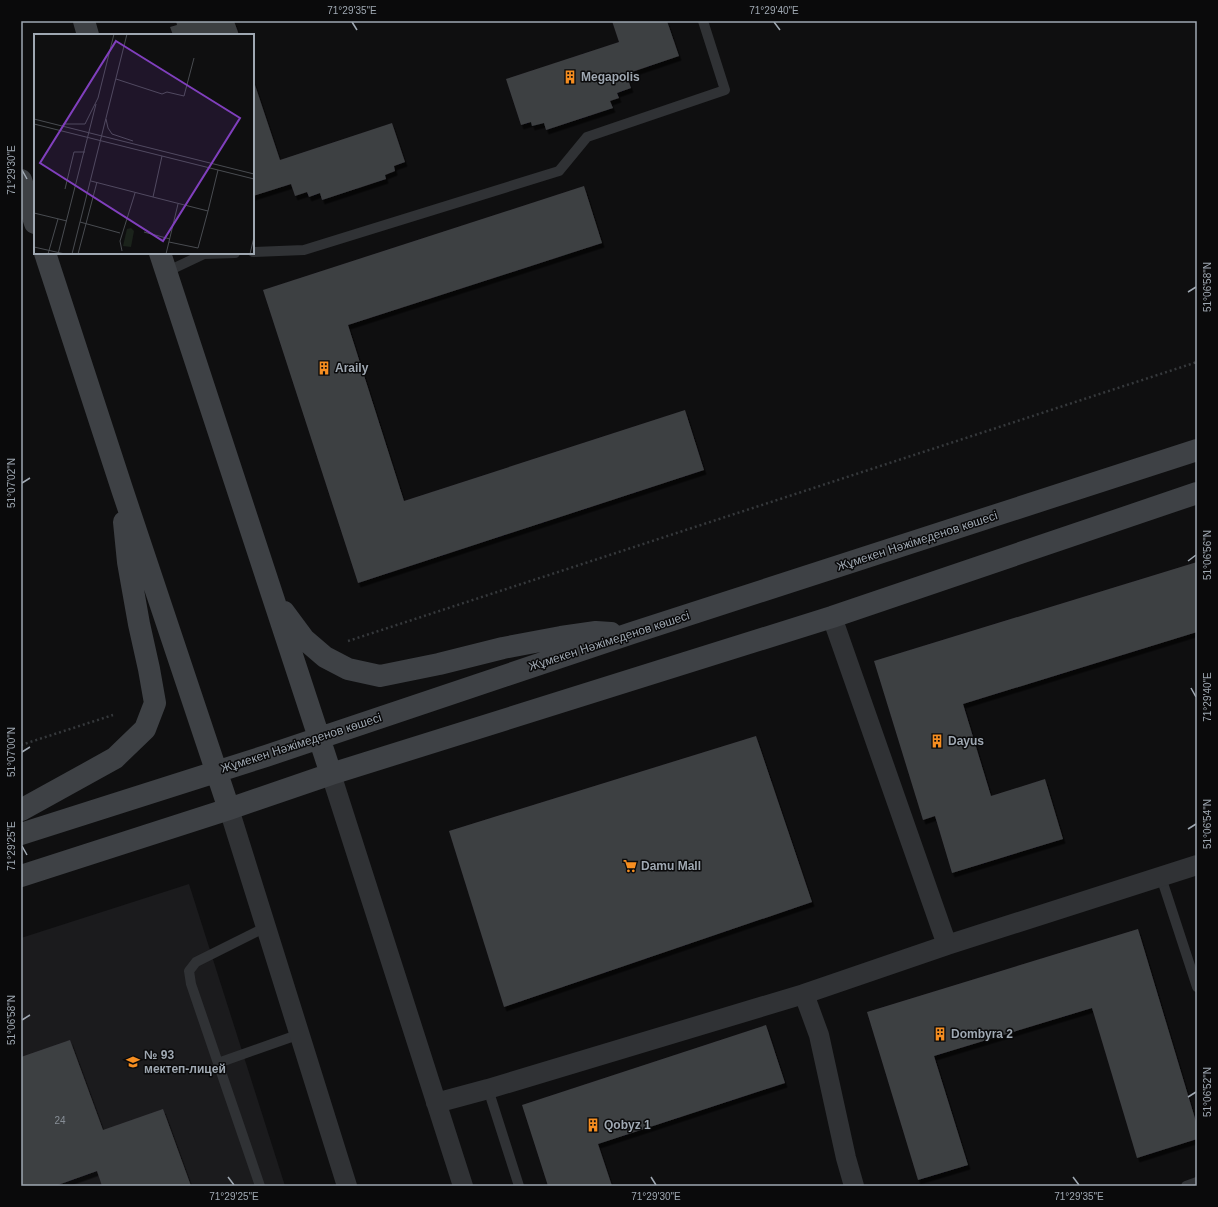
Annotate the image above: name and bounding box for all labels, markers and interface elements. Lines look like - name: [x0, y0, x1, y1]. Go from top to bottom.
- text: 71°29'35"E: [327, 5, 377, 16]
- text: 71°29'40"E: [749, 5, 799, 16]
- inset map: [34, 34, 254, 254]
- building icon: Megapolis: [562, 69, 578, 85]
- place label: Megapolis: [581, 70, 640, 84]
- text: 71°29'30"E: [6, 145, 17, 195]
- text: 51°06'58"N: [1202, 262, 1213, 312]
- building icon: Araily: [316, 360, 332, 376]
- place label: Araily: [335, 361, 369, 375]
- text: 51°07'02"N: [6, 458, 17, 508]
- street label: Жұмекен Нәжімеденов көшесі: [835, 508, 999, 574]
- text: 51°06'56"N: [1202, 530, 1213, 580]
- street label: Жұмекен Нәжімеденов көшесі: [527, 608, 691, 674]
- text: 71°29'40"E: [1202, 672, 1213, 722]
- street label: Жұмекен Нәжімеденов көшесі: [219, 710, 383, 776]
- text: 51°07'00"N: [6, 727, 17, 777]
- building icon: Dayus: [929, 733, 945, 749]
- place label: Dayus: [948, 734, 984, 748]
- text: 51°06'54"N: [1202, 799, 1213, 849]
- text: 71°29'25"E: [6, 821, 17, 871]
- supermarket icon: Damu Mall: [622, 858, 638, 874]
- place label: Damu Mall: [641, 859, 701, 873]
- text: 51°06'58"N: [6, 995, 17, 1045]
- building icon: Dombyra 2: [932, 1026, 948, 1042]
- place label: Dombyra 2: [951, 1027, 1013, 1041]
- place label: № 93 мектеп-лицей: [144, 1048, 226, 1076]
- school or university icon: № 93 мектеп-лицей: [125, 1054, 141, 1070]
- text: 51°06'52"N: [1202, 1067, 1213, 1117]
- house number: 24: [54, 1115, 66, 1126]
- building icon: Qobyz 1: [585, 1117, 601, 1133]
- place label: Qobyz 1: [604, 1118, 651, 1132]
- text: 71°29'25"E: [209, 1191, 259, 1202]
- text: 71°29'30"E: [631, 1191, 681, 1202]
- text: 71°29'35"E: [1054, 1191, 1104, 1202]

